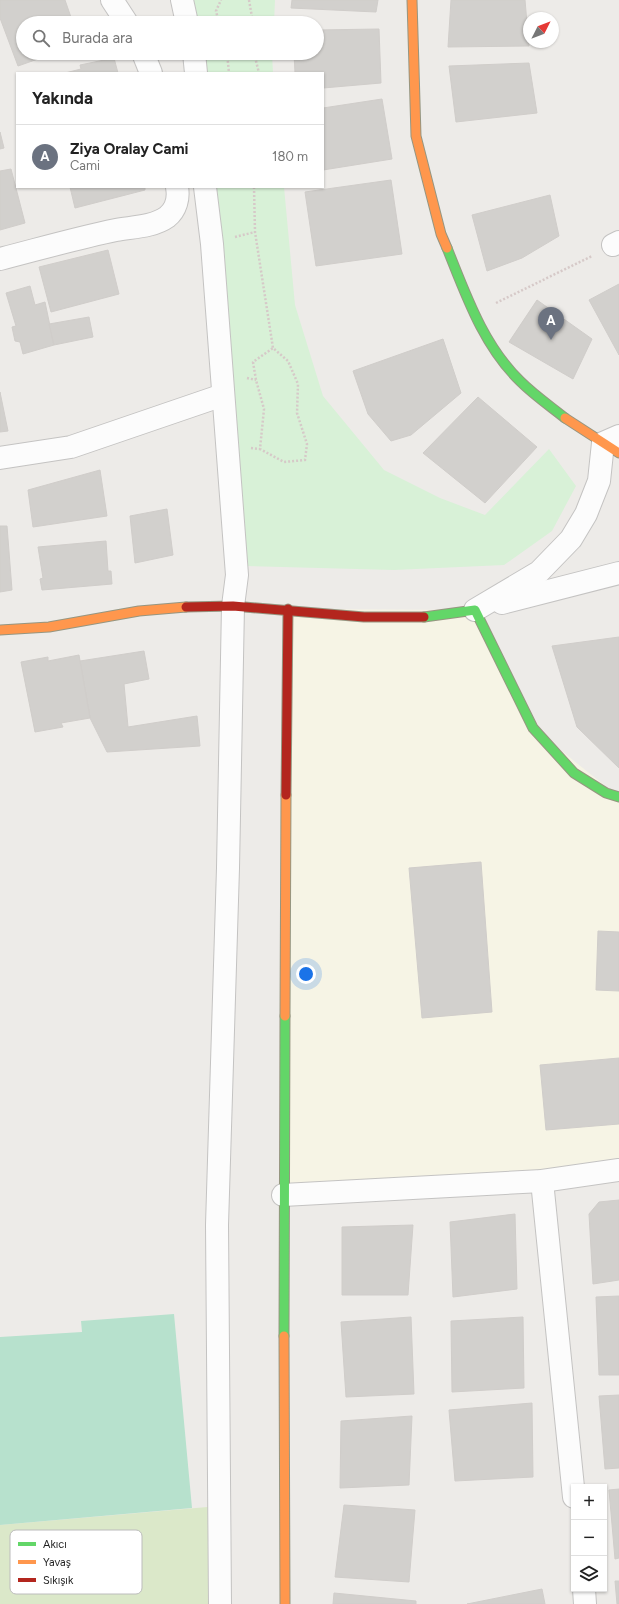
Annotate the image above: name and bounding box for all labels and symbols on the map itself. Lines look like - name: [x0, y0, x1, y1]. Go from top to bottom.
- north arrow: [523, 12, 559, 48]
- pin: A: [538, 307, 564, 340]
- your location: [296, 964, 316, 984]
- legend: [10, 1530, 142, 1594]
- text: Akıcı: [43, 1538, 67, 1551]
- text: Yavaş: [43, 1556, 71, 1569]
- text: Sıkışık: [43, 1574, 74, 1587]

